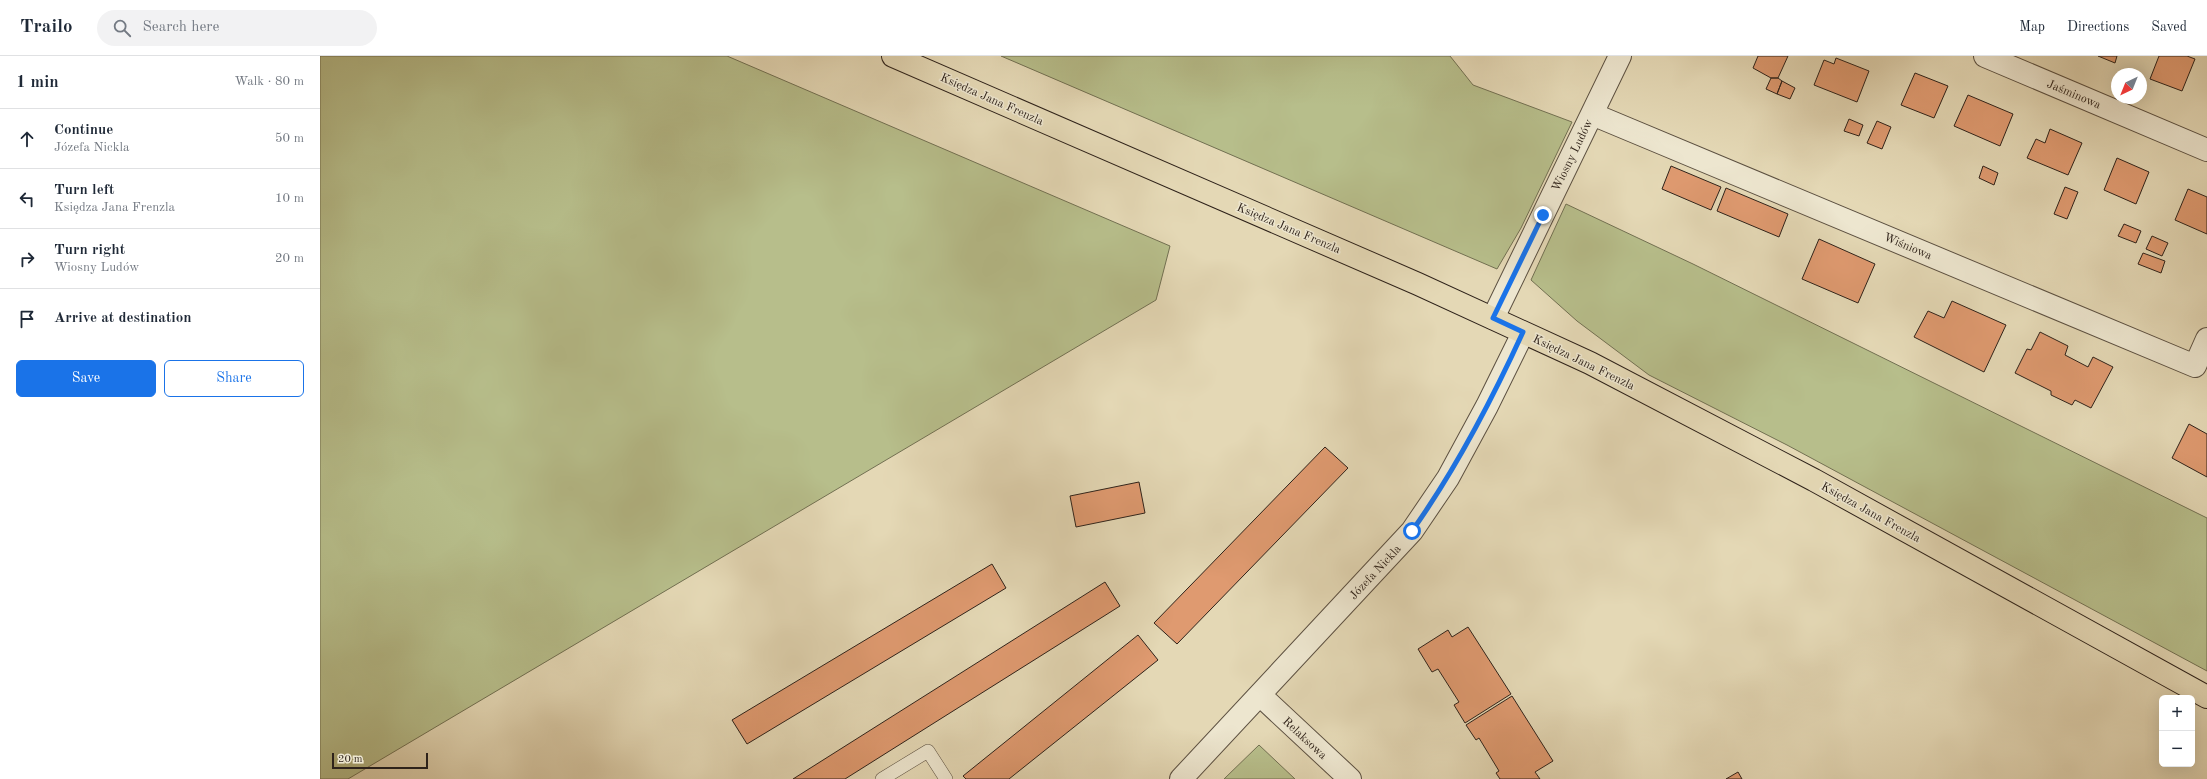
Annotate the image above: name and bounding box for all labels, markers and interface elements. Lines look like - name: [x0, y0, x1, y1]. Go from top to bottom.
- search box: [97, 10, 377, 46]
- icon: search: [111, 17, 133, 39]
- text: Trailo: [20, 18, 73, 37]
- text: Search here: [143, 20, 219, 35]
- text: Map: [2019, 20, 2045, 34]
- text: Directions: [2067, 20, 2129, 34]
- text: Saved: [2151, 20, 2187, 34]
- north arrow: [2111, 68, 2147, 104]
- street label: Księdza Jana Frenzla: [938, 72, 1045, 128]
- text: 1 min: [16, 74, 59, 91]
- text: Walk · 80 m: [235, 75, 304, 88]
- street label: Jaśminowa: [2045, 78, 2102, 112]
- street label: Wiosny Ludów: [1550, 117, 1596, 193]
- text: Continue: [54, 123, 113, 138]
- icon: ahead: [16, 128, 38, 150]
- text: 50 m: [275, 132, 304, 145]
- text: Józefa Nickla: [54, 141, 129, 154]
- text: Turn left: [54, 183, 114, 198]
- icon: left: [16, 188, 38, 210]
- text: 10 m: [275, 192, 304, 205]
- text: Księdza Jana Frenzla: [54, 201, 175, 214]
- street label: Księdza Jana Frenzla: [1235, 202, 1342, 256]
- route end: [1534, 206, 1552, 224]
- street label: Wiśniowa: [1882, 231, 1934, 262]
- text: Turn right: [54, 243, 125, 258]
- icon: right: [16, 248, 38, 270]
- text: 20 m: [275, 252, 304, 265]
- text: Wiosny Ludów: [54, 261, 139, 274]
- icon: arrive: [16, 308, 38, 330]
- text: Arrive at destination: [54, 311, 192, 326]
- street label: Księdza Jana Frenzla: [1531, 333, 1636, 393]
- button: Save: [16, 360, 156, 397]
- button: Share: [164, 360, 304, 397]
- street label: Księdza Jana Frenzla: [1819, 481, 1922, 545]
- route start: [1403, 522, 1421, 540]
- street label: Józefa Nickla: [1348, 543, 1404, 602]
- map controls: [2159, 695, 2195, 767]
- button: +: [2159, 695, 2195, 731]
- street label: Relaksowa: [1280, 715, 1329, 762]
- button: −: [2159, 731, 2195, 767]
- scale bar: [332, 751, 428, 770]
- text: 20 m: [338, 754, 363, 765]

